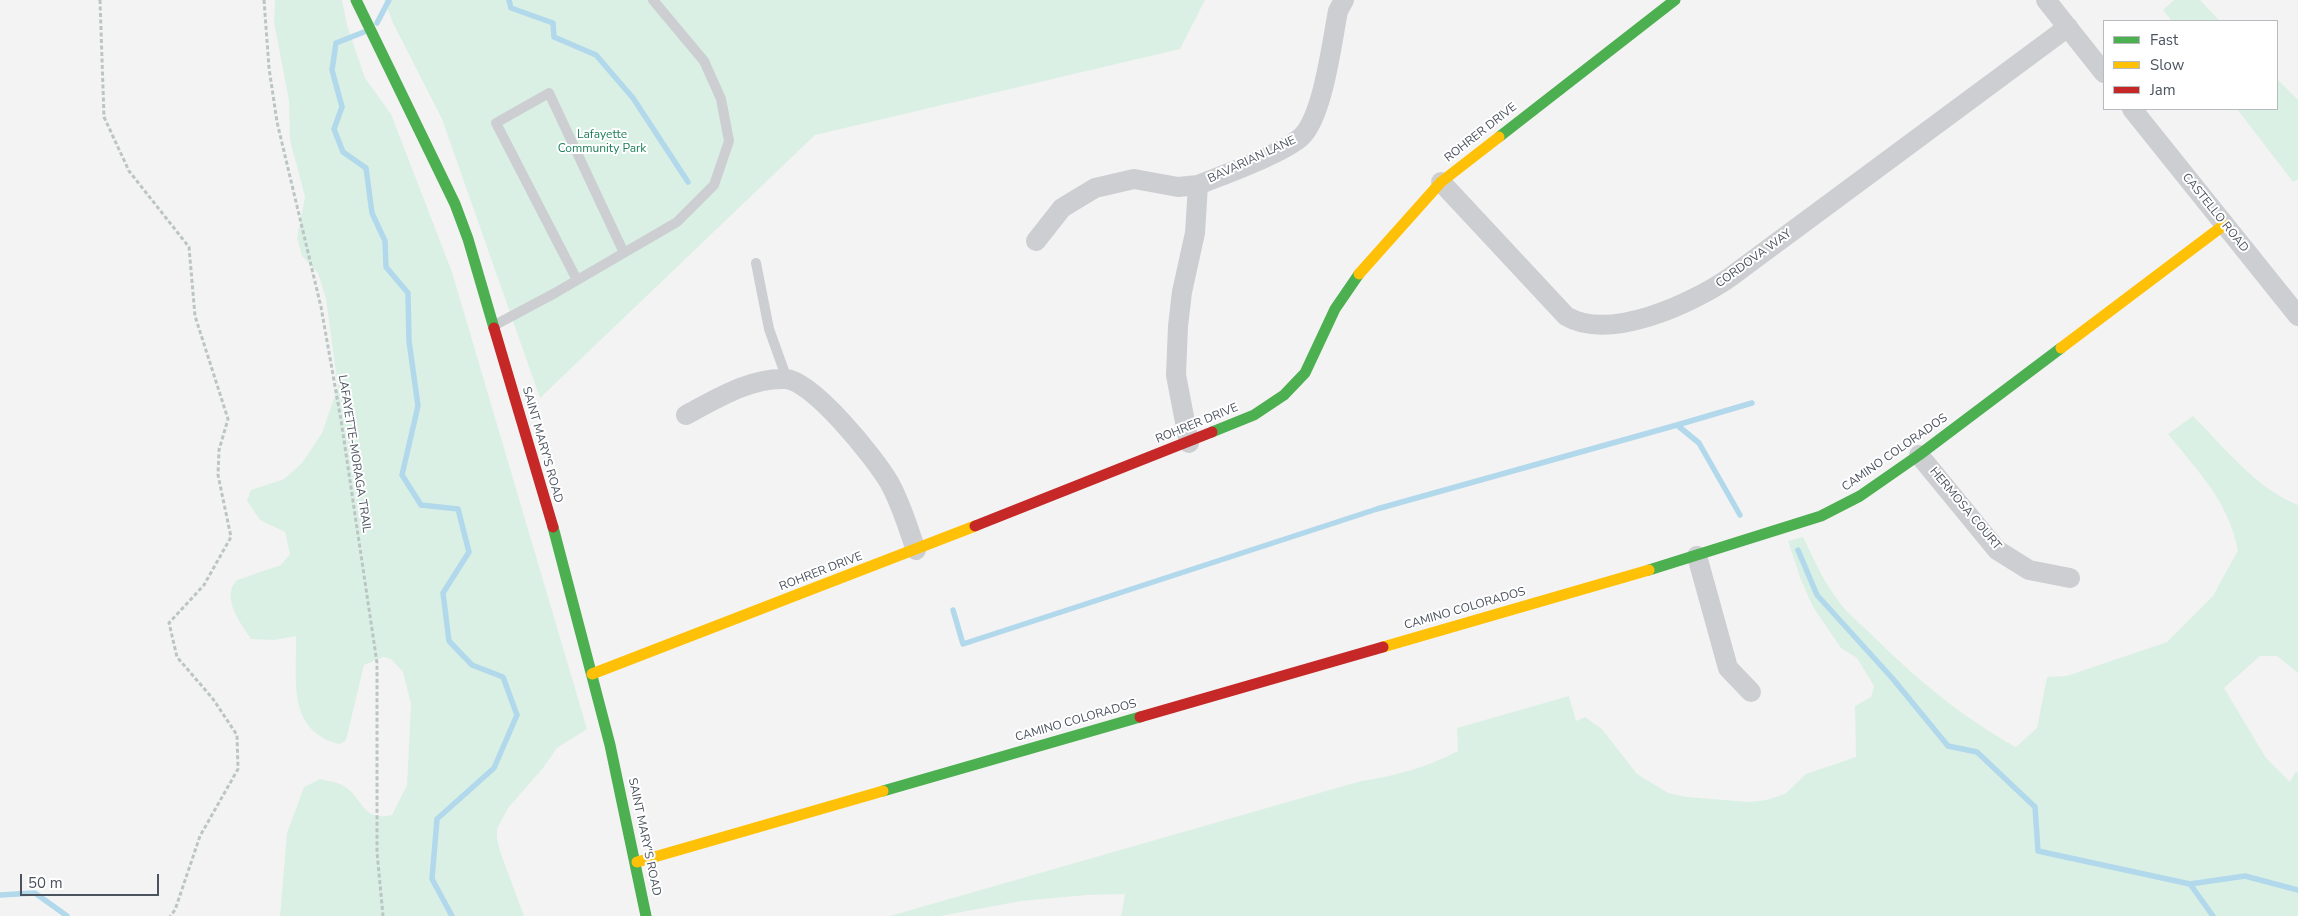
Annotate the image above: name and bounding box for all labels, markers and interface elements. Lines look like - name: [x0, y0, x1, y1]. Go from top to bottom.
- legend: [2103, 20, 2278, 110]
- text: Fast: [2150, 30, 2178, 50]
- text: Slow: [2150, 55, 2184, 75]
- text: Jam: [2150, 80, 2176, 100]
- street label: ROHRER DRIVE: [1442, 100, 1520, 166]
- park label: Lafayette Community Park: [558, 128, 646, 156]
- street label: BAVARIAN LANE: [1206, 133, 1298, 187]
- street label: CASTELLO ROAD: [2179, 171, 2251, 255]
- street label: CORDOVA WAY: [1713, 227, 1795, 291]
- street label: LAFAYETTE-MORAGA TRAIL: [334, 374, 374, 534]
- street label: SAINT MARY'S ROAD: [519, 385, 565, 505]
- street label: ROHRER DRIVE: [1154, 401, 1240, 447]
- street label: CAMINO COLORADOS: [1839, 411, 1951, 495]
- street label: HERMOSA COURT: [1926, 465, 2004, 553]
- street label: ROHRER DRIVE: [777, 550, 865, 594]
- street label: CAMINO COLORADOS: [1403, 585, 1527, 633]
- street label: CAMINO COLORADOS: [1014, 697, 1138, 745]
- street label: SAINT MARY'S ROAD: [624, 777, 664, 897]
- scale bar: [22, 864, 161, 896]
- text: 50 m: [28, 873, 63, 893]

